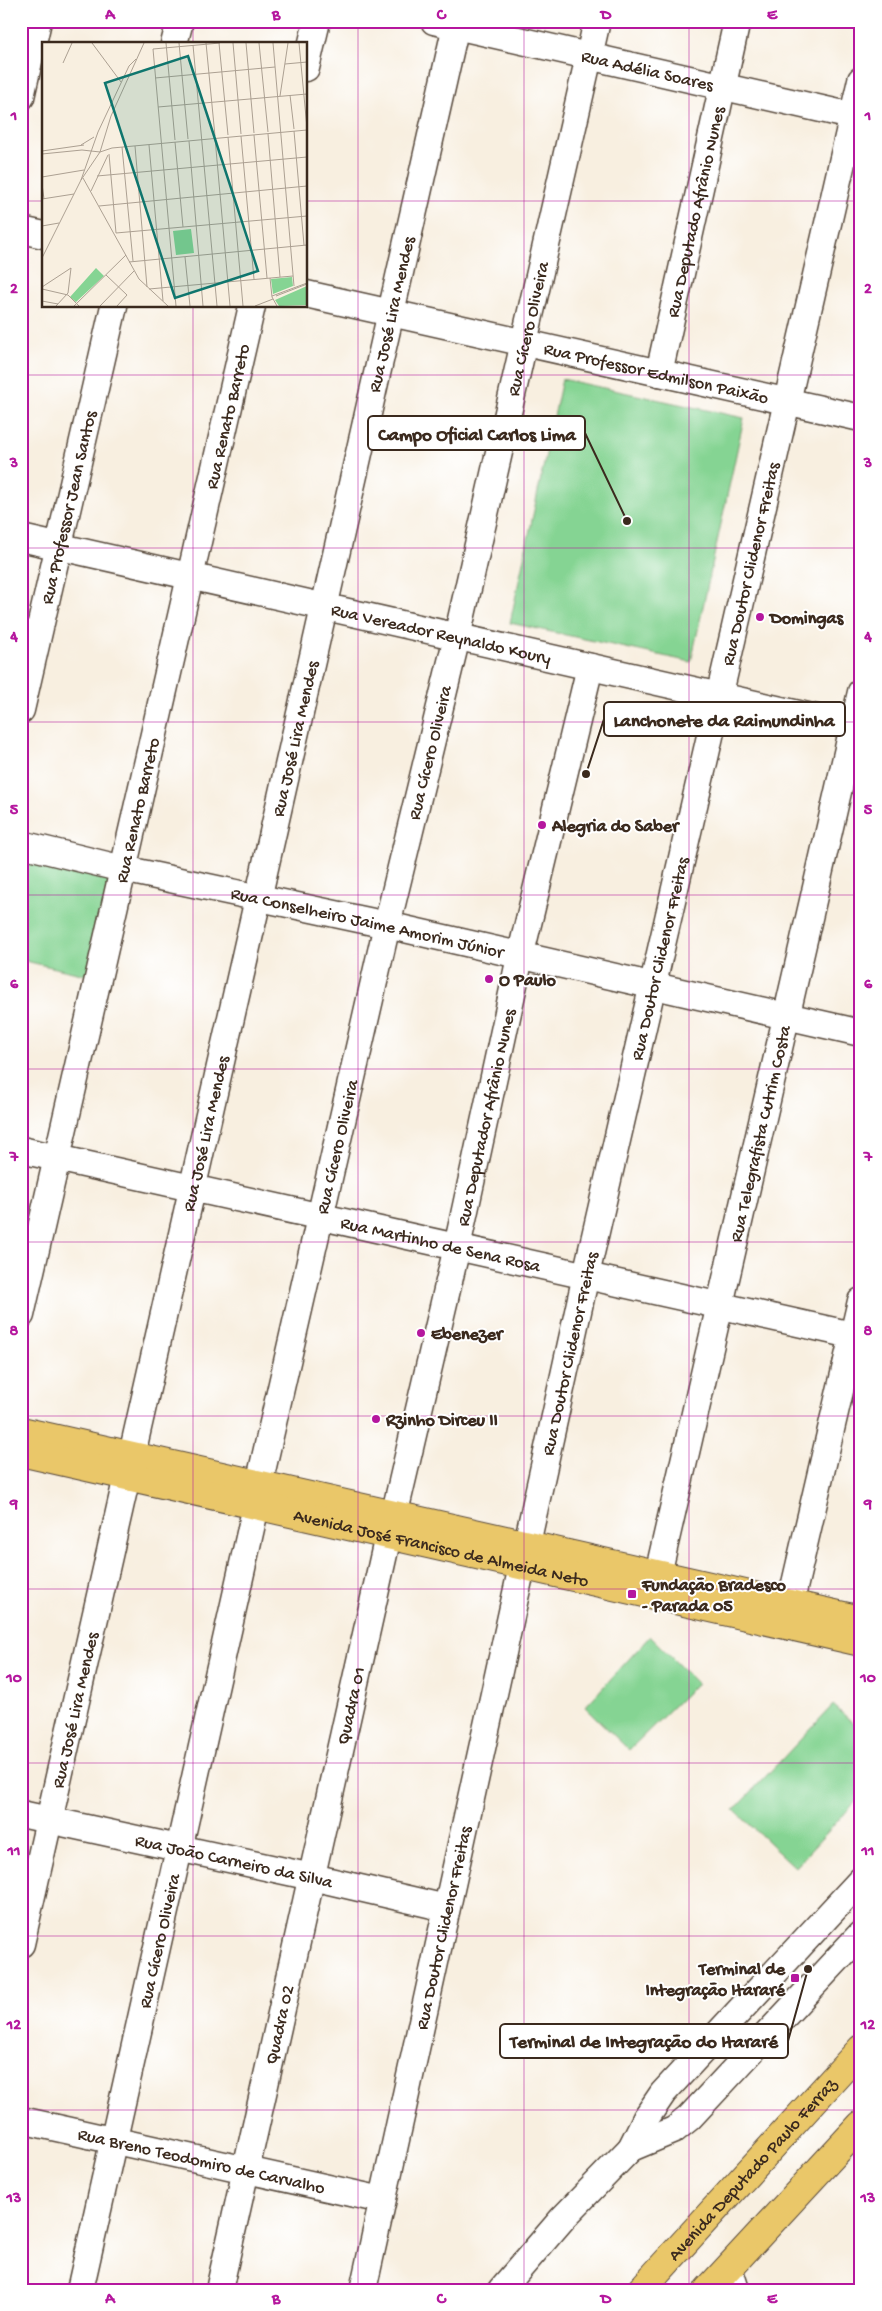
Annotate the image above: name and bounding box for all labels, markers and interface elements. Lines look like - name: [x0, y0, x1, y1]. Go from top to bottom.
- text: A: [104, 7, 116, 26]
- text: B: [271, 7, 281, 26]
- text: C: [436, 7, 447, 26]
- text: D: [599, 7, 612, 26]
- text: E: [767, 7, 778, 26]
- inset map: [42, 42, 308, 308]
- street label: Rua Adélia Soares: [579, 47, 716, 97]
- street label: Rua Deputado Afrânio Nunes: [664, 104, 731, 320]
- text: 1: [10, 108, 17, 127]
- text: 1: [864, 108, 871, 127]
- street label: Rua José Lira Mendes: [365, 234, 421, 395]
- street label: Rua Cícero Oliveira: [504, 259, 555, 399]
- text: 2: [10, 281, 18, 300]
- text: 2: [864, 281, 872, 300]
- street label: Rua Professor Edmilson Paixão: [541, 339, 770, 410]
- street label: Rua Renato Barreto: [202, 342, 256, 491]
- street label: Rua Professor Jean Santos: [38, 408, 103, 607]
- callout: Campo Oficial Carlos Lima: [368, 416, 585, 450]
- text: Campo Oficial Carlos Lima: [377, 425, 577, 448]
- text: 3: [9, 455, 18, 474]
- text: 3: [863, 455, 872, 474]
- street label: Rua Doutor Clidenor Freitas: [719, 459, 786, 668]
- street label: Rua Vereador Reynaldo Koury: [329, 600, 553, 671]
- place label: Domingas: [768, 609, 845, 630]
- marker: Domingas: [754, 611, 766, 623]
- text: 4: [9, 629, 18, 648]
- text: 4: [863, 629, 872, 648]
- street label: Rua José Lira Mendes: [269, 658, 325, 819]
- street label: Rua Cícero Oliveira: [405, 683, 458, 822]
- callout: Lanchonete da Raimundinha: [604, 702, 845, 736]
- text: Lanchonete da Raimundinha: [613, 711, 836, 734]
- street label: Rua Renato Barreto: [112, 736, 166, 885]
- text: 5: [10, 802, 19, 821]
- text: 5: [864, 802, 873, 821]
- place label: Alegria do Saber: [551, 817, 681, 838]
- marker: Alegria do Saber: [536, 819, 548, 831]
- street label: Rua Doutor Clidenor Freitas: [628, 854, 695, 1063]
- street label: Rua Conselheiro Jaime Amorim Júnior: [229, 884, 507, 965]
- place label: O Paulo: [499, 971, 556, 992]
- marker: O Paulo: [483, 973, 495, 985]
- text: 6: [10, 976, 19, 995]
- text: 6: [864, 976, 873, 995]
- street label: Rua Deputador Afrânio Nunes: [454, 1006, 522, 1228]
- street label: Rua Telegrafista Cutrim Costa: [727, 1023, 797, 1245]
- street label: Rua José Lira Mendes: [179, 1053, 235, 1214]
- street label: Rua Cícero Oliveira: [313, 1077, 364, 1217]
- text: 7: [9, 1149, 19, 1168]
- text: 7: [863, 1149, 873, 1168]
- street label: Rua Martinho de Sena Rosa: [338, 1213, 543, 1279]
- street label: Rua Doutor Clidenor Freitas: [539, 1249, 604, 1458]
- text: 8: [10, 1323, 19, 1342]
- text: 8: [864, 1323, 873, 1342]
- place label: Ebenezer: [431, 1325, 505, 1346]
- marker: Ebenezer: [415, 1327, 427, 1339]
- place label: Rzinho Dirceu II: [385, 1411, 498, 1432]
- marker: Rzinho Dirceu II: [370, 1413, 382, 1425]
- text: 9: [9, 1496, 18, 1515]
- text: 9: [863, 1496, 872, 1515]
- street label: Avenida José Francisco de Almeida Neto: [291, 1506, 590, 1593]
- place label: Fundação Bradesco - Parada 05: [641, 1576, 787, 1618]
- marker: Fundação Bradesco - Parada 05: [626, 1588, 638, 1600]
- street label: Rua José Lira Mendes: [49, 1629, 105, 1790]
- street label: Quadra 01: [334, 1665, 371, 1747]
- text: 10: [5, 1670, 22, 1689]
- text: 10: [859, 1670, 876, 1689]
- street label: Rua Doutor Clidenor Freitas: [412, 1823, 478, 2032]
- street label: Rua João Carneiro da Silva: [133, 1831, 335, 1895]
- text: 11: [7, 1843, 20, 1862]
- text: 11: [861, 1843, 874, 1862]
- street label: Rua Cícero Oliveira: [136, 1871, 186, 2011]
- place label: Terminal de Integração Itararé: [645, 1960, 786, 2002]
- marker: Terminal de Integração Itararé: [789, 1972, 801, 1984]
- street label: Quadra 02: [262, 1983, 300, 2067]
- text: 12: [6, 2017, 21, 2036]
- text: 12: [860, 2017, 875, 2036]
- callout: Terminal de Integração do Itararé: [500, 2024, 788, 2058]
- text: Terminal de Integração do Itararé: [508, 2032, 779, 2055]
- street label: Avenida Deputado Paulo Ferraz: [665, 2074, 843, 2266]
- street label: Rua Breno Teodomiro de Carvalho: [76, 2125, 327, 2200]
- text: 13: [6, 2190, 21, 2209]
- text: 13: [860, 2190, 875, 2209]
- text: A: [104, 2291, 116, 2310]
- text: B: [271, 2291, 281, 2310]
- text: C: [436, 2291, 447, 2310]
- text: D: [599, 2291, 612, 2310]
- text: E: [767, 2291, 778, 2310]

